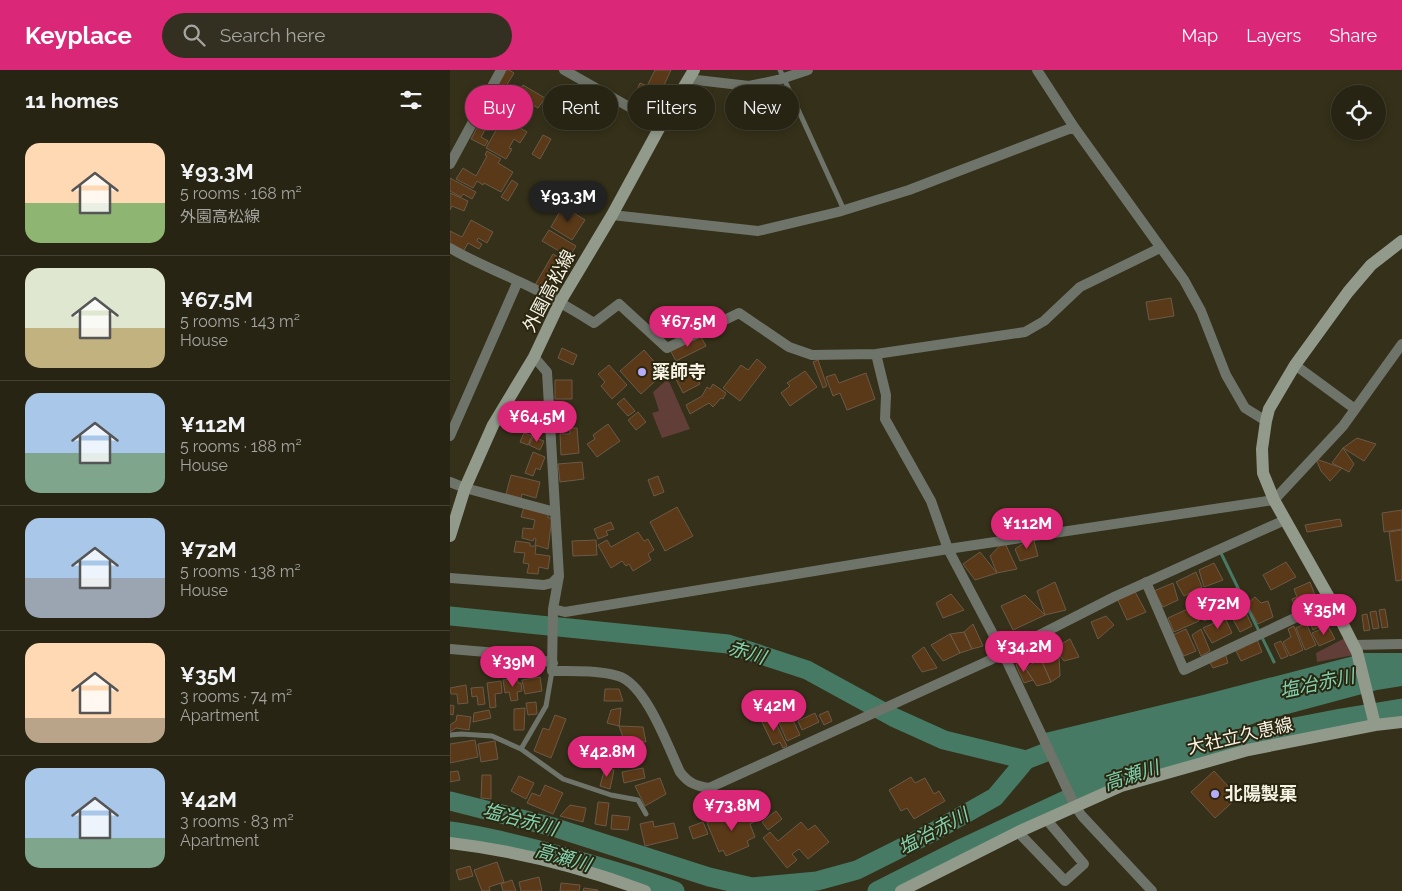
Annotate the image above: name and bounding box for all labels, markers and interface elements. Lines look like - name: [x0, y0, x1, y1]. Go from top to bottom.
- search box: [162, 13, 512, 58]
- text: Keyplace: [25, 21, 132, 50]
- icon: search: [180, 21, 208, 49]
- text: Search here: [220, 24, 325, 46]
- text: Map: [1182, 25, 1218, 46]
- text: Layers: [1246, 25, 1301, 46]
- text: Share: [1329, 25, 1377, 46]
- chip: Buy: [465, 85, 533, 130]
- chip: Rent: [543, 85, 618, 130]
- chip: Filters: [628, 85, 715, 130]
- chip: New: [725, 85, 799, 130]
- map controls: [1331, 85, 1386, 140]
- button: locate: [1331, 85, 1386, 140]
- icon: filters: [397, 86, 425, 114]
- text: 11 homes: [25, 88, 119, 113]
- text: ¥93.3M: [180, 159, 254, 184]
- icon: home: [65, 163, 125, 223]
- pin: ¥93.3M: [527, 180, 609, 223]
- text: 5 rooms · 168 m²: [180, 184, 302, 203]
- text: ¥93.3M: [540, 187, 596, 206]
- text: 外園高松線: [180, 207, 260, 226]
- street label: 外園高松線: [518, 246, 579, 335]
- text: ¥67.5M: [180, 287, 253, 312]
- icon: home: [65, 288, 125, 348]
- pin: ¥67.5M: [647, 306, 729, 348]
- text: 5 rooms · 143 m²: [180, 312, 300, 331]
- text: ¥67.5M: [660, 312, 716, 331]
- text: House: [180, 331, 228, 350]
- place label: 薬師寺: [652, 361, 706, 382]
- marker: 薬師寺: [636, 366, 648, 378]
- pin: ¥64.5M: [496, 400, 578, 443]
- text: ¥64.5M: [509, 407, 565, 426]
- text: ¥112M: [180, 412, 246, 437]
- icon: home: [65, 413, 125, 473]
- text: 5 rooms · 188 m²: [180, 437, 302, 456]
- text: House: [180, 456, 228, 475]
- pin: ¥112M: [992, 508, 1062, 550]
- text: ¥112M: [1002, 514, 1052, 533]
- text: ¥72M: [180, 537, 237, 562]
- icon: home: [65, 538, 125, 598]
- text: 5 rooms · 138 m²: [180, 562, 301, 581]
- text: House: [180, 581, 228, 600]
- pin: ¥72M: [1188, 588, 1248, 630]
- text: ¥72M: [1196, 594, 1240, 613]
- pin: ¥35M: [1294, 594, 1354, 636]
- text: ¥35M: [1302, 600, 1346, 619]
- pin: ¥34.2M: [983, 630, 1065, 673]
- water label: 赤川: [726, 636, 770, 669]
- text: ¥34.2M: [996, 637, 1052, 656]
- pin: ¥39M: [483, 646, 543, 688]
- text: ¥39M: [491, 652, 535, 671]
- text: ¥35M: [180, 662, 236, 687]
- icon: home: [65, 663, 125, 723]
- water label: 塩冶赤川: [1278, 664, 1358, 702]
- text: 3 rooms · 74 m²: [180, 687, 292, 706]
- pin: ¥42M: [744, 690, 804, 732]
- text: ¥42M: [752, 696, 796, 715]
- text: Apartment: [180, 706, 259, 725]
- street label: 大社立久恵線: [1185, 713, 1295, 758]
- pin: ¥42.8M: [566, 736, 648, 778]
- text: ¥42.8M: [579, 742, 635, 761]
- water label: 高瀬川: [1100, 755, 1163, 794]
- place label: 北陽製菓: [1225, 783, 1297, 804]
- text: ¥42M: [180, 787, 237, 812]
- icon: home: [65, 788, 125, 848]
- marker: 北陽製菓: [1209, 788, 1221, 800]
- pin: ¥73.8M: [691, 790, 773, 832]
- text: ¥73.8M: [704, 796, 760, 815]
- water label: 塩冶赤川: [480, 799, 561, 840]
- water label: 塩冶赤川: [894, 803, 973, 859]
- text: 3 rooms · 83 m²: [180, 812, 294, 831]
- text: Apartment: [180, 831, 259, 850]
- water label: 高瀬川: [533, 839, 595, 876]

